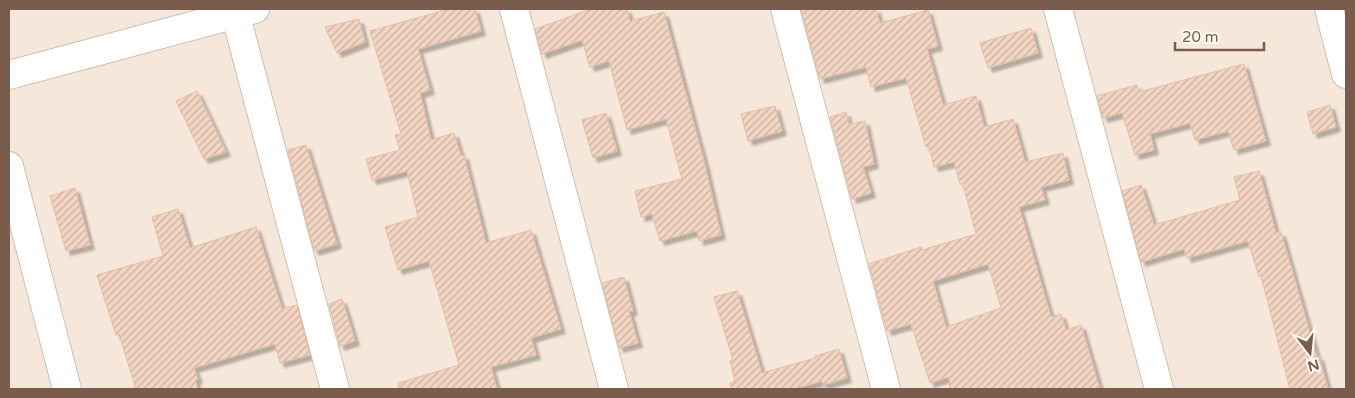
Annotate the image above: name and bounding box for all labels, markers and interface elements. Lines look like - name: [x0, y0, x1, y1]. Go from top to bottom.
- scale bar: [1175, 20, 1264, 52]
- text: 20 m: [1182, 28, 1219, 46]
- north arrow: [1285, 328, 1335, 378]
- text: N: [1306, 355, 1321, 375]

